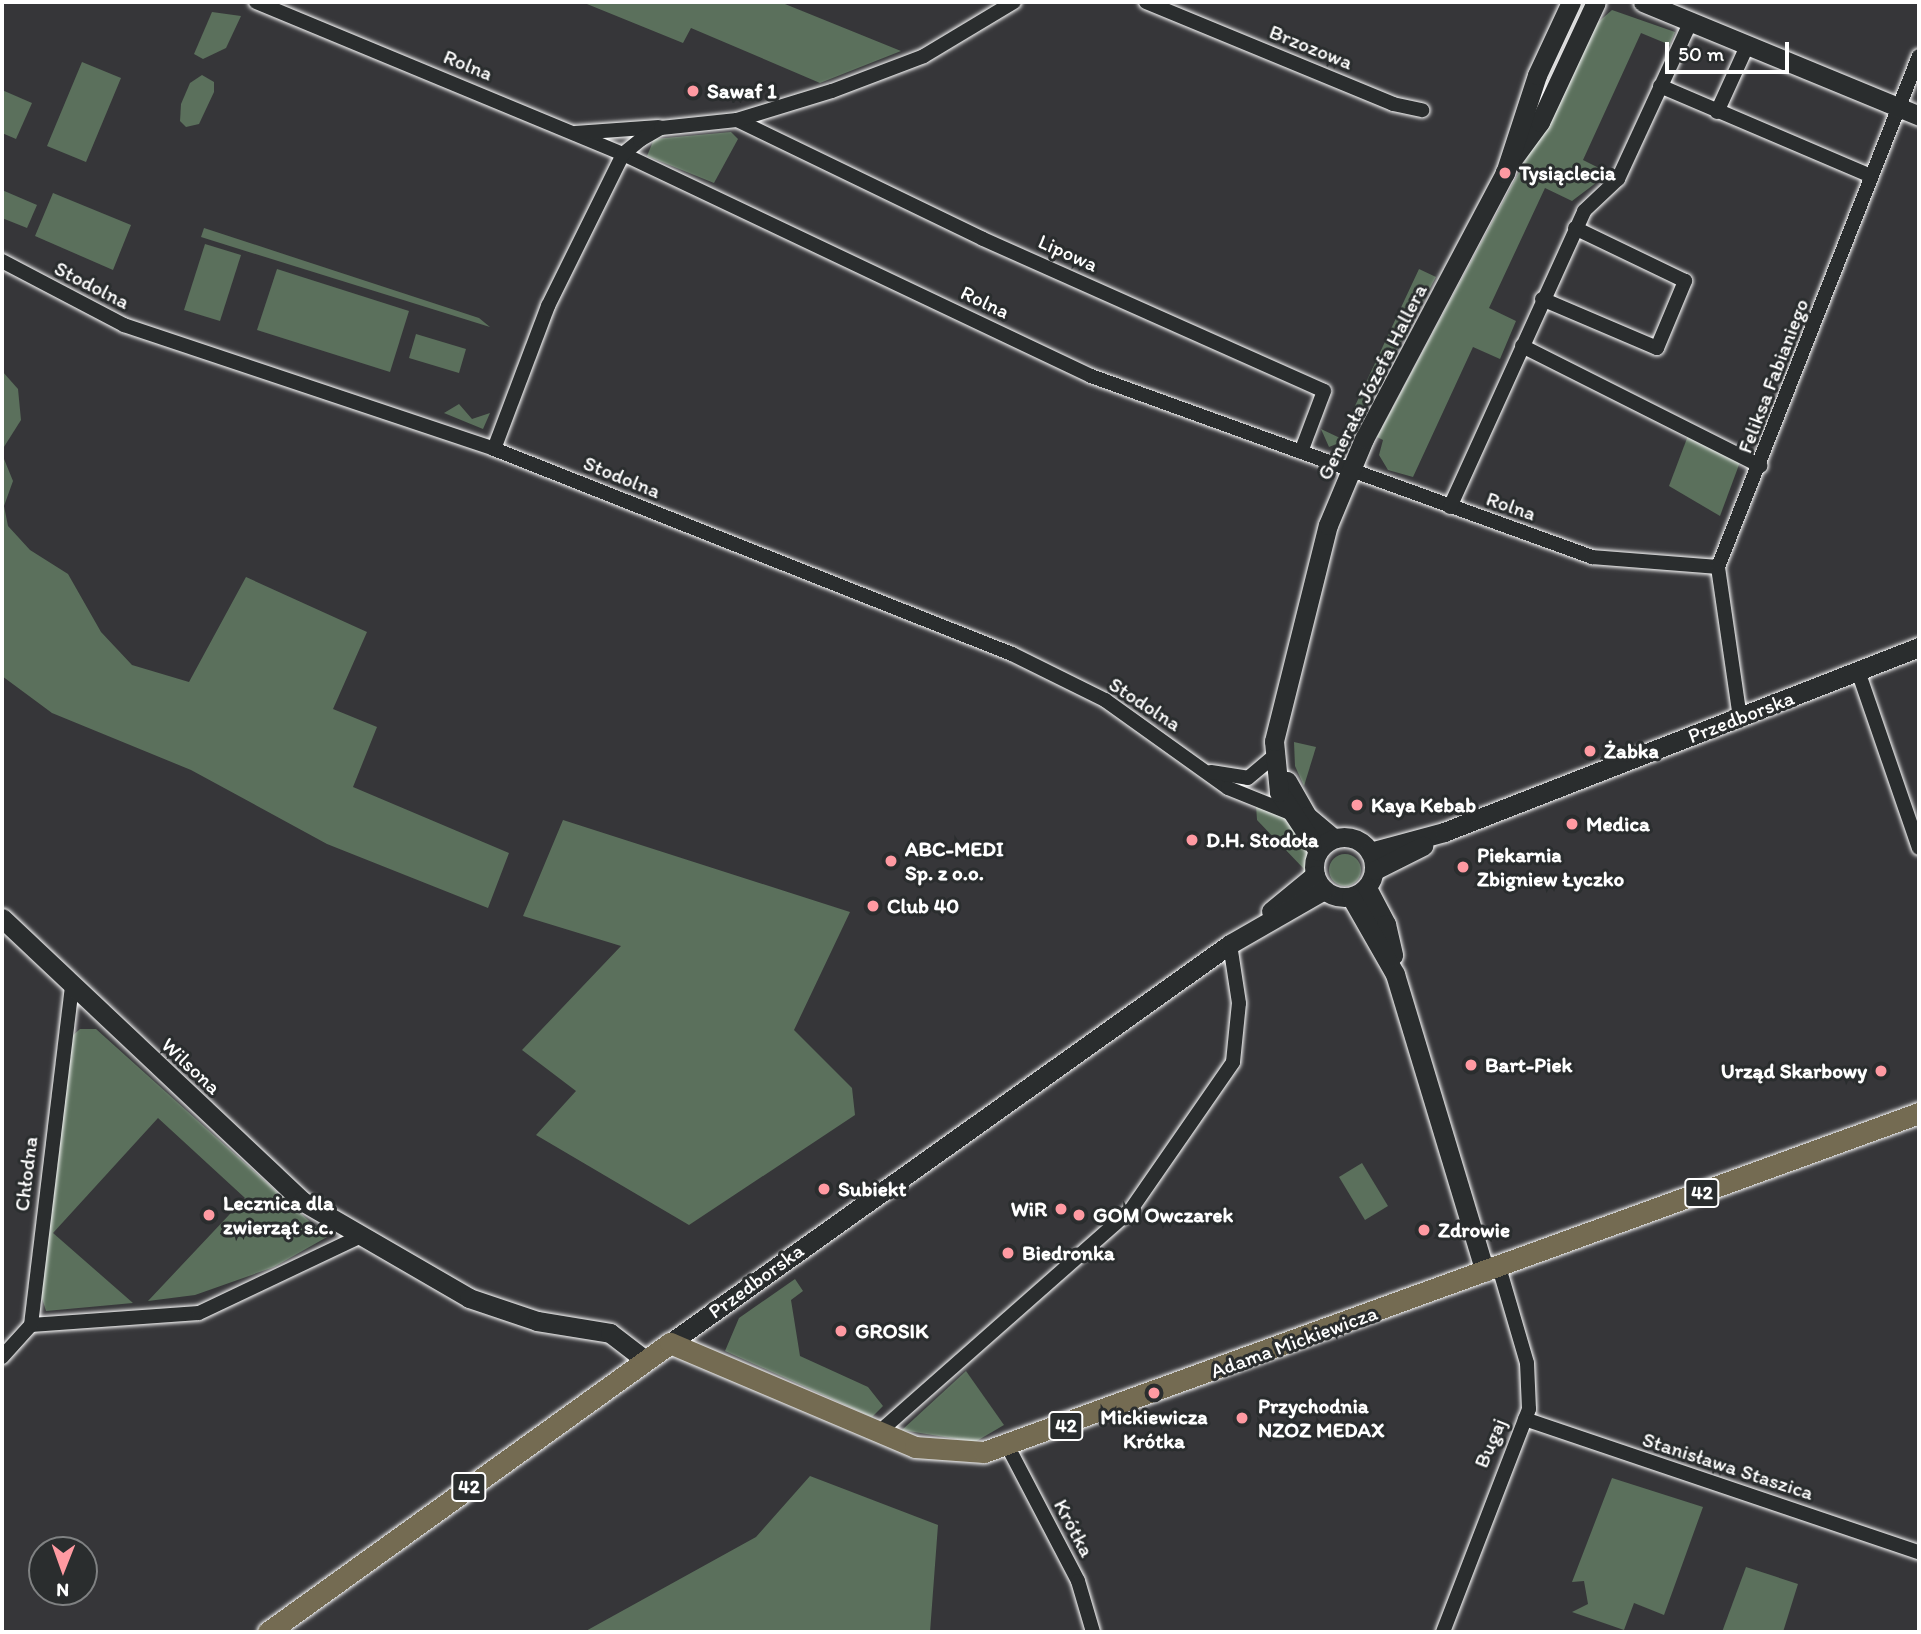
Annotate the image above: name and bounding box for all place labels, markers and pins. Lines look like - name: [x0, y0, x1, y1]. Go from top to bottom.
- place label: Sawaf 1: [707, 78, 777, 104]
- marker: Sawaf 1: [685, 83, 701, 99]
- place label: Tysiąclecia: [1519, 160, 1616, 186]
- marker: Tysiąclecia: [1497, 165, 1513, 181]
- place label: Żabka: [1604, 738, 1659, 764]
- marker: Żabka: [1582, 743, 1598, 759]
- place label: Kaya Kebab: [1371, 792, 1476, 818]
- marker: Kaya Kebab: [1349, 797, 1365, 813]
- place label: Medica: [1586, 811, 1650, 837]
- marker: Medica: [1564, 816, 1580, 832]
- place label: D.H. Stodoła: [1206, 827, 1319, 853]
- marker: D.H. Stodoła: [1184, 832, 1200, 848]
- place label: ABC-MEDI Sp. z o.o.: [905, 836, 1004, 886]
- place label: Piekarnia Zbigniew Łyczko: [1477, 842, 1623, 892]
- marker: ABC-MEDI Sp. z o.o.: [883, 853, 899, 869]
- marker: Piekarnia Zbigniew Łyczko: [1455, 859, 1471, 875]
- place label: Club 40: [887, 893, 959, 919]
- marker: Club 40: [865, 898, 881, 914]
- place label: Bart-Piek: [1485, 1052, 1572, 1078]
- marker: Bart-Piek: [1463, 1057, 1479, 1073]
- place label: Urząd Skarbowy: [1721, 1058, 1867, 1084]
- marker: Urząd Skarbowy: [1873, 1063, 1889, 1079]
- place label: Subiekt: [838, 1176, 906, 1202]
- marker: Subiekt: [816, 1181, 832, 1197]
- place label: Lecznica dla zwierząt s.c.: [223, 1190, 334, 1240]
- place label: WiR: [1011, 1196, 1047, 1222]
- marker: WiR: [1053, 1201, 1069, 1217]
- place label: GOM Owczarek: [1093, 1202, 1233, 1228]
- marker: Lecznica dla zwierząt s.c.: [201, 1207, 217, 1223]
- marker: GOM Owczarek: [1071, 1207, 1087, 1223]
- place label: Zdrowie: [1438, 1217, 1510, 1243]
- marker: Zdrowie: [1416, 1222, 1432, 1238]
- place label: Biedronka: [1022, 1240, 1115, 1266]
- marker: Biedronka: [1000, 1245, 1016, 1261]
- place label: GROSIK: [855, 1318, 928, 1344]
- marker: GROSIK: [833, 1323, 849, 1339]
- marker: Mickiewicza Krótka: [1146, 1385, 1162, 1401]
- place label: Przychodnia NZOZ MEDAX: [1258, 1393, 1384, 1443]
- place label: Mickiewicza Krótka: [1100, 1404, 1208, 1454]
- marker: Przychodnia NZOZ MEDAX: [1232, 1408, 1252, 1428]

